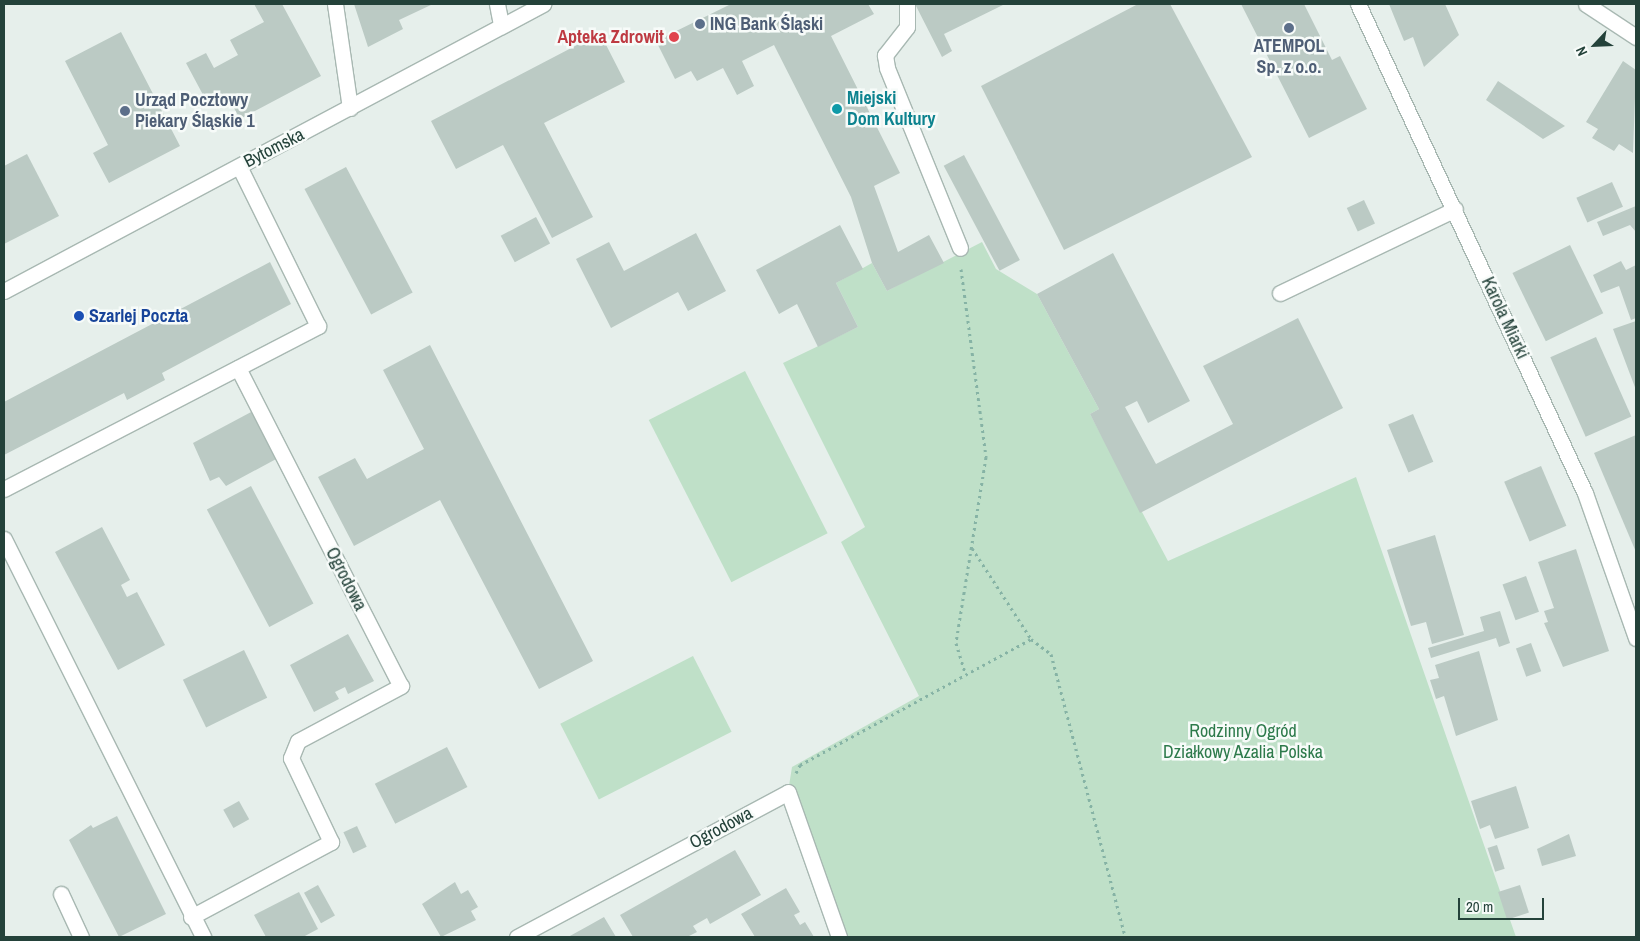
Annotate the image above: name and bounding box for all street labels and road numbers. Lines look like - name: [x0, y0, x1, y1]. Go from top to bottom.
- street label: Bytomska: [240, 124, 308, 172]
- street label: Karola Miarki: [1477, 274, 1533, 362]
- street label: Ogrodowa: [321, 544, 371, 614]
- street label: Ogrodowa: [686, 802, 756, 854]

